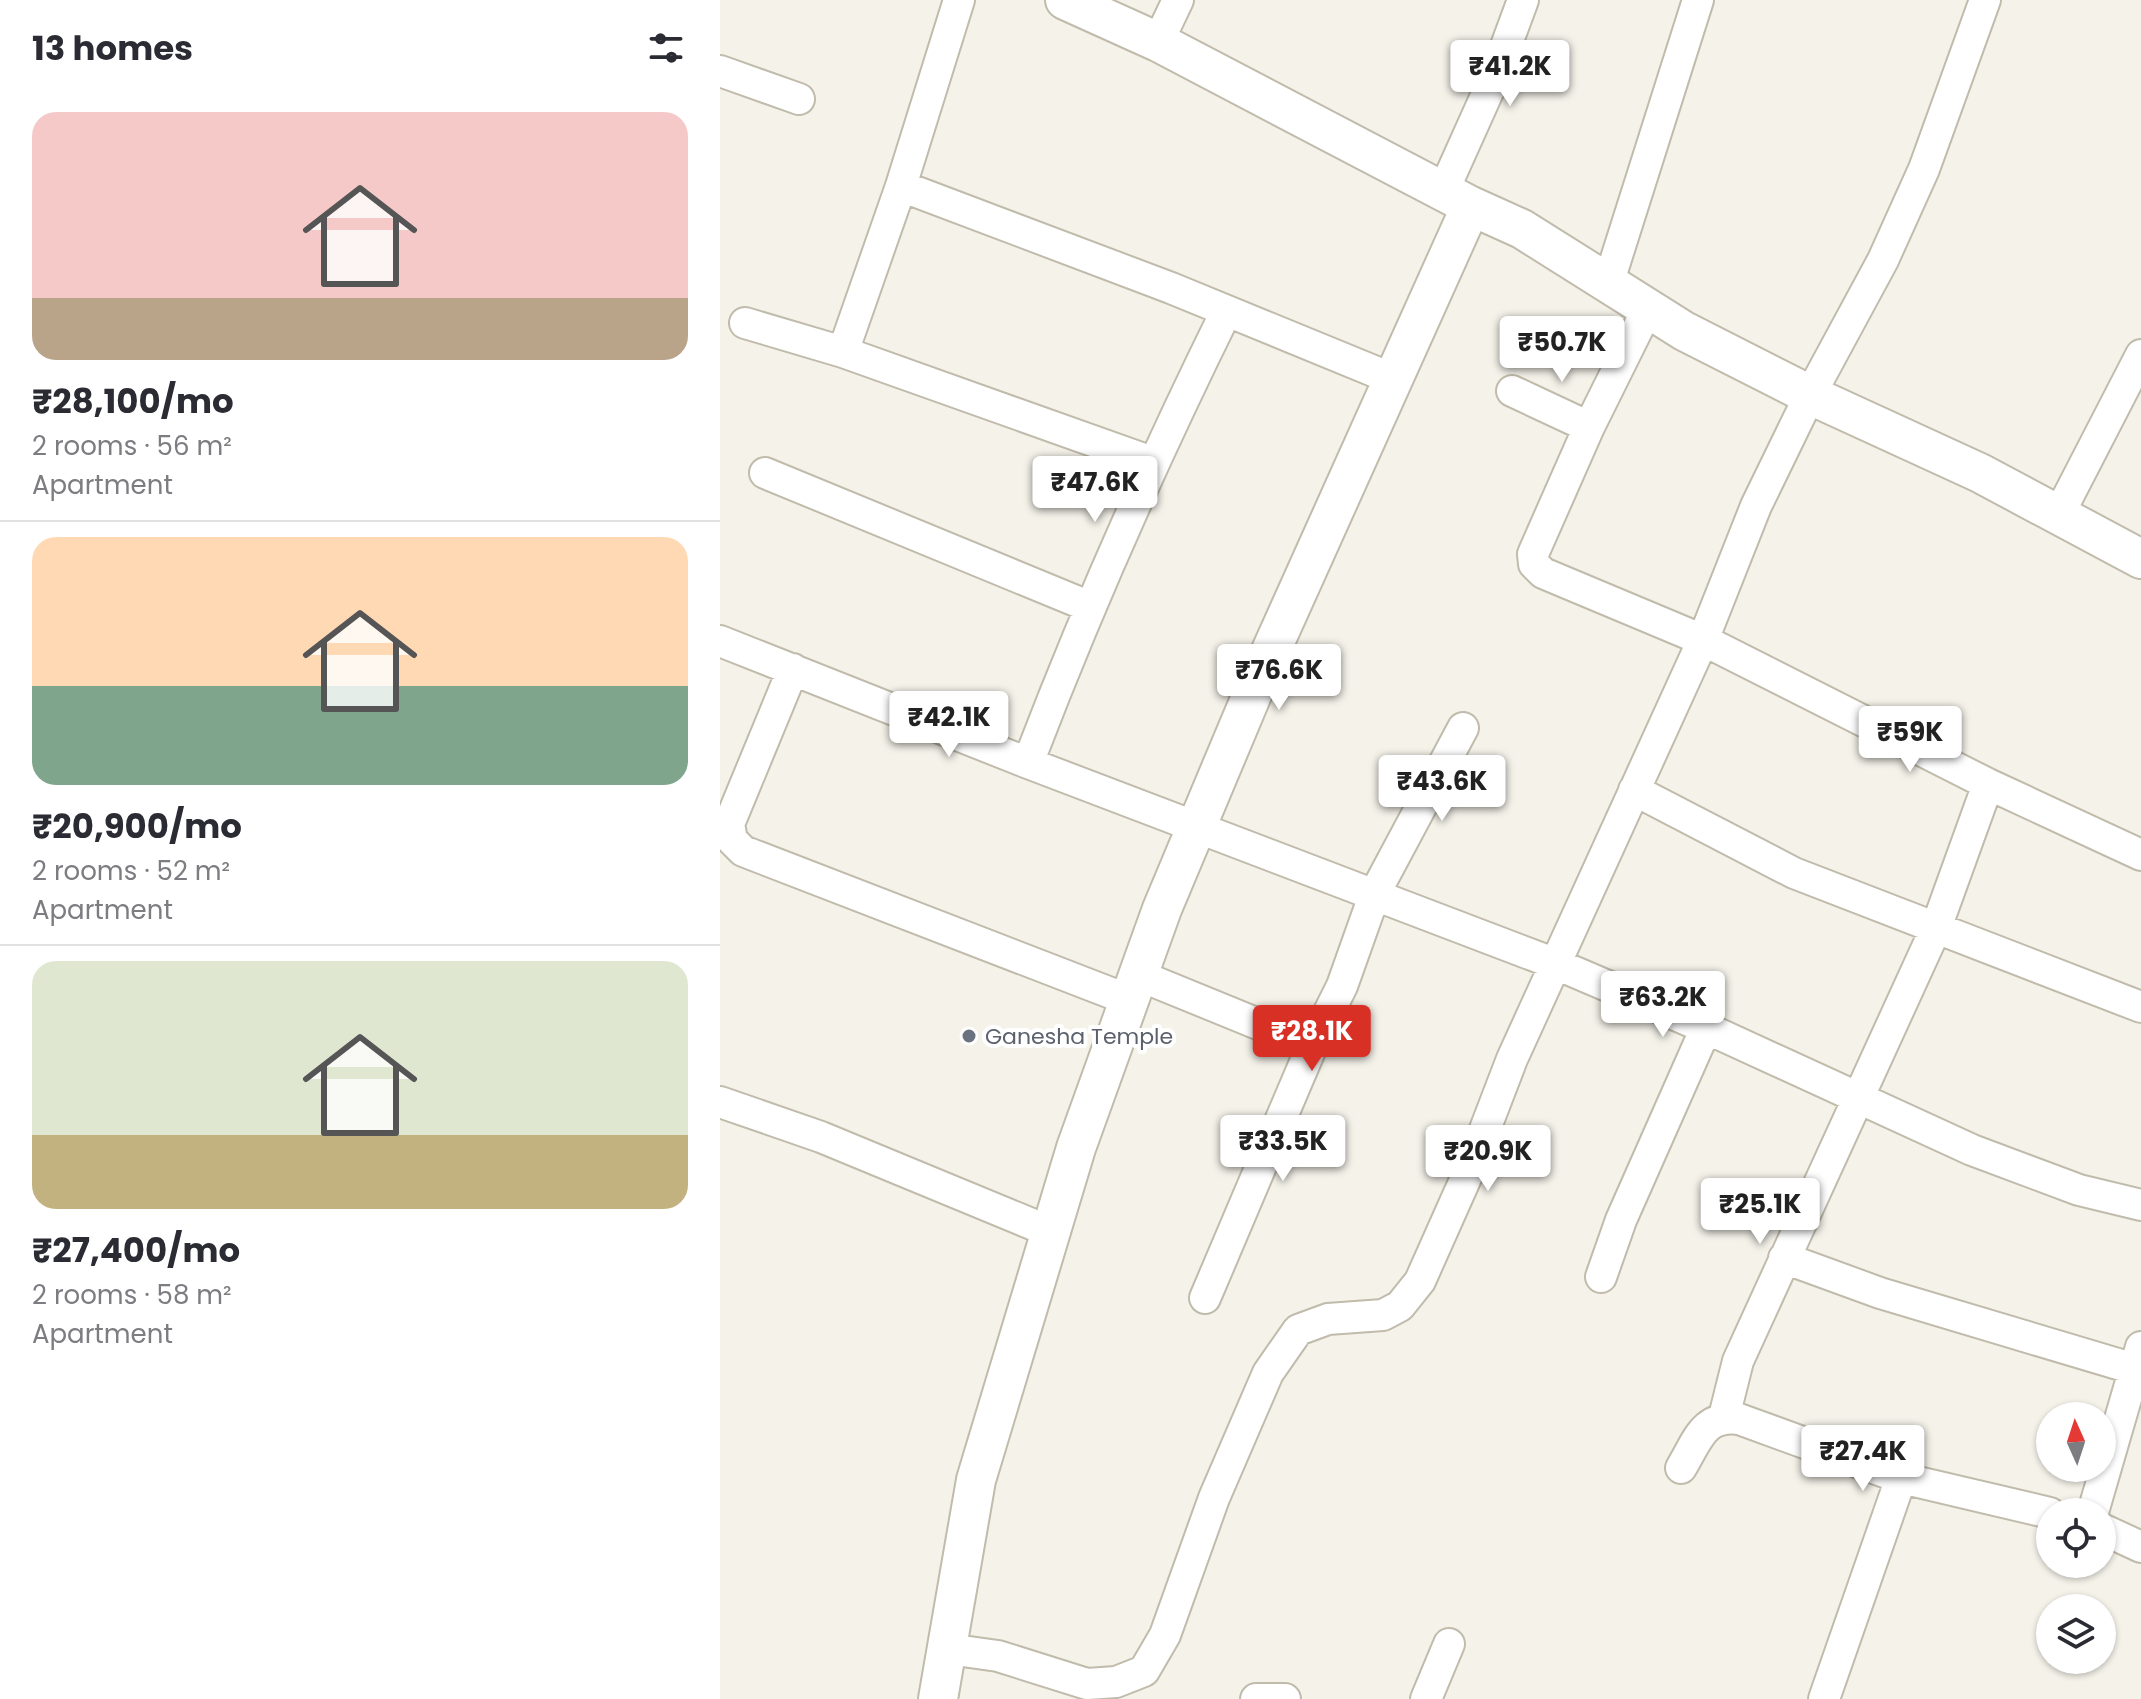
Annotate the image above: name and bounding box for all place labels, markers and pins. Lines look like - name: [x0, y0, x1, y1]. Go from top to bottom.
- pin: ₹41.2K: [1445, 40, 1575, 108]
- pin: ₹50.7K: [1497, 316, 1627, 384]
- pin: ₹47.6K: [1030, 456, 1160, 524]
- pin: ₹76.6K: [1214, 644, 1344, 712]
- pin: ₹42.1K: [884, 691, 1014, 759]
- pin: ₹59K: [1863, 706, 1957, 774]
- pin: ₹43.6K: [1377, 755, 1507, 823]
- pin: ₹63.2K: [1598, 971, 1728, 1039]
- pin: ₹28.1K: [1247, 1005, 1377, 1073]
- place label: Ganesha Temple: [985, 1021, 1173, 1052]
- marker: Ganesha Temple: [960, 1027, 978, 1045]
- pin: ₹33.5K: [1218, 1115, 1348, 1183]
- pin: ₹20.9K: [1423, 1125, 1553, 1193]
- pin: ₹25.1K: [1695, 1178, 1825, 1246]
- pin: ₹27.4K: [1798, 1425, 1928, 1493]

